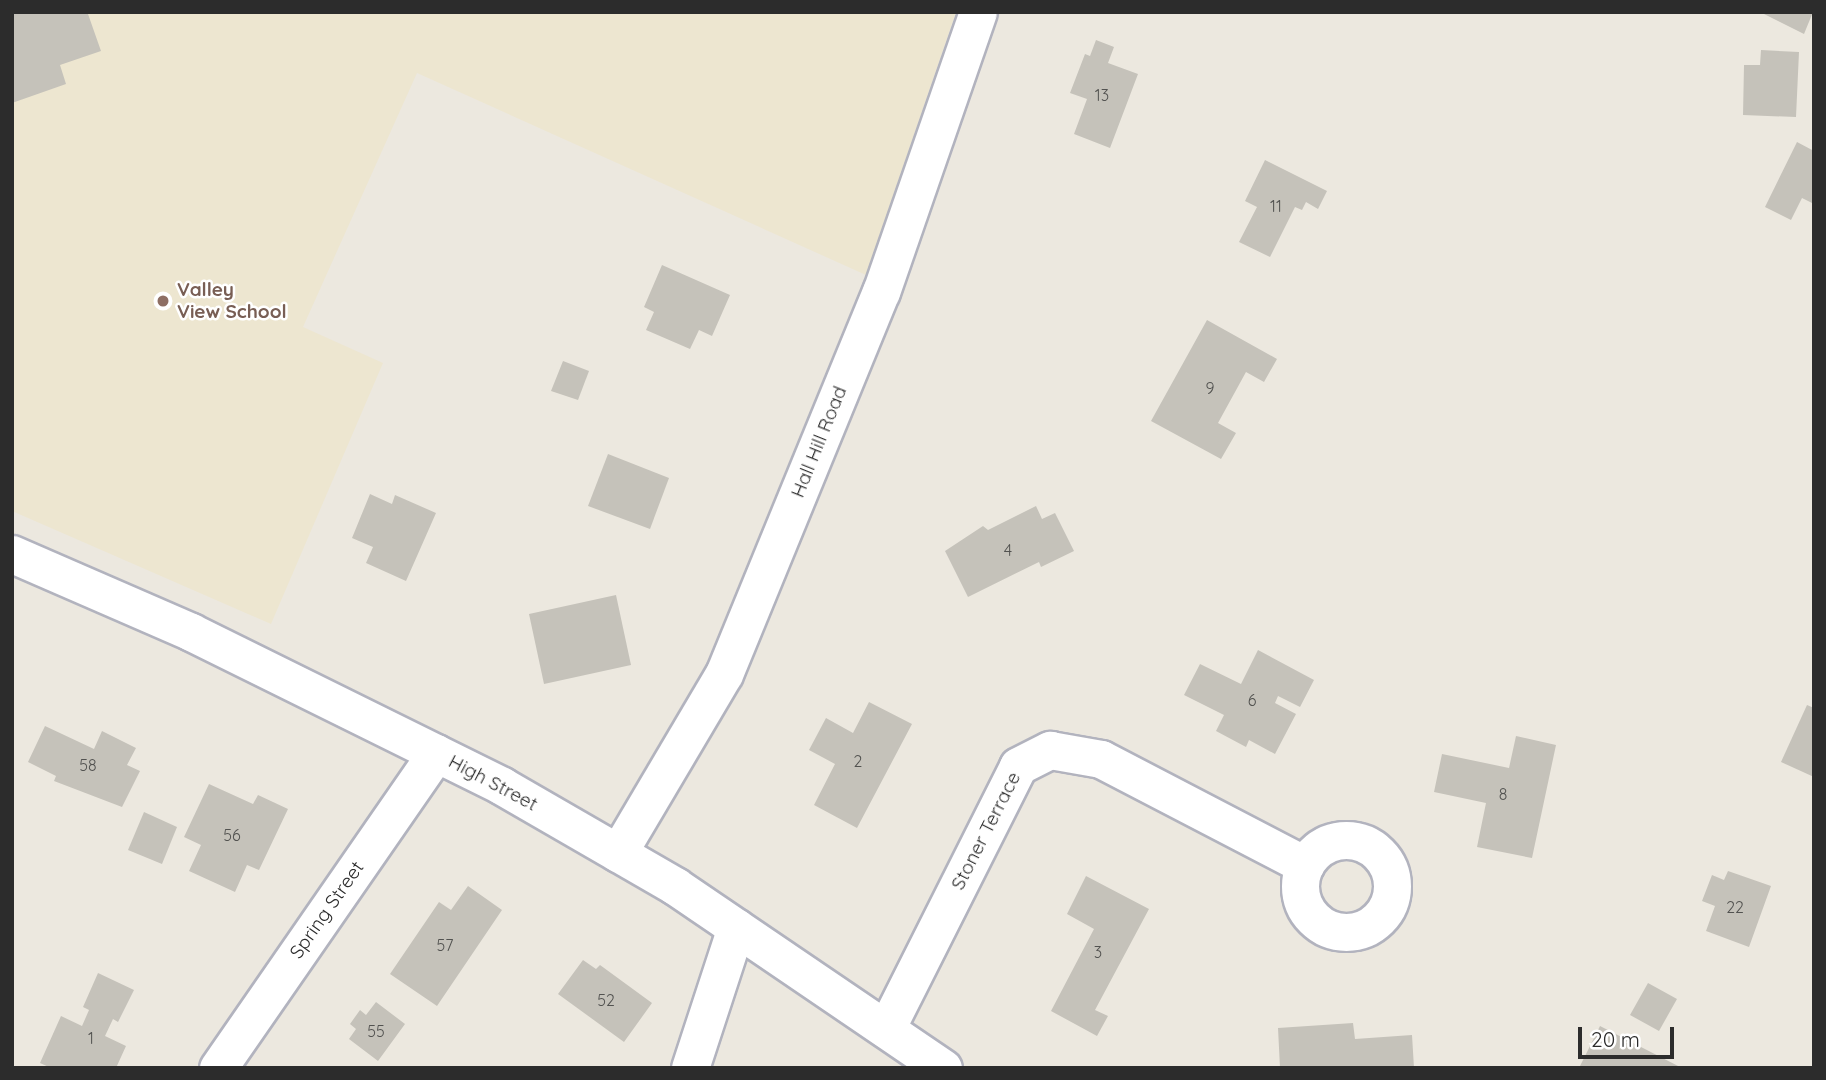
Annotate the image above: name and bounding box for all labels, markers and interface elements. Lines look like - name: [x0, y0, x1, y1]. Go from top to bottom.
- house number: 13: [1095, 85, 1109, 105]
- house number: 11: [1270, 196, 1282, 216]
- place label: Valley View School: [177, 279, 287, 323]
- marker: Valley View School: [155, 293, 171, 309]
- house number: 9: [1206, 378, 1214, 398]
- street label: Hall Hill Road: [786, 383, 852, 501]
- house number: 4: [1004, 540, 1012, 560]
- house number: 6: [1248, 690, 1256, 710]
- street label: High Street: [445, 750, 541, 816]
- house number: 2: [854, 751, 862, 771]
- house number: 58: [79, 755, 97, 775]
- street label: Stoner Terrace: [947, 768, 1025, 894]
- house number: 8: [1499, 784, 1507, 804]
- house number: 56: [223, 825, 241, 845]
- street label: Spring Street: [285, 857, 369, 963]
- house number: 22: [1726, 897, 1744, 917]
- house number: 57: [437, 935, 453, 955]
- house number: 3: [1094, 942, 1102, 962]
- house number: 52: [597, 990, 615, 1010]
- scale bar: [1581, 1014, 1677, 1058]
- house number: 55: [367, 1021, 385, 1041]
- text: 20 m: [1591, 1026, 1640, 1052]
- house number: 1: [88, 1028, 94, 1048]

